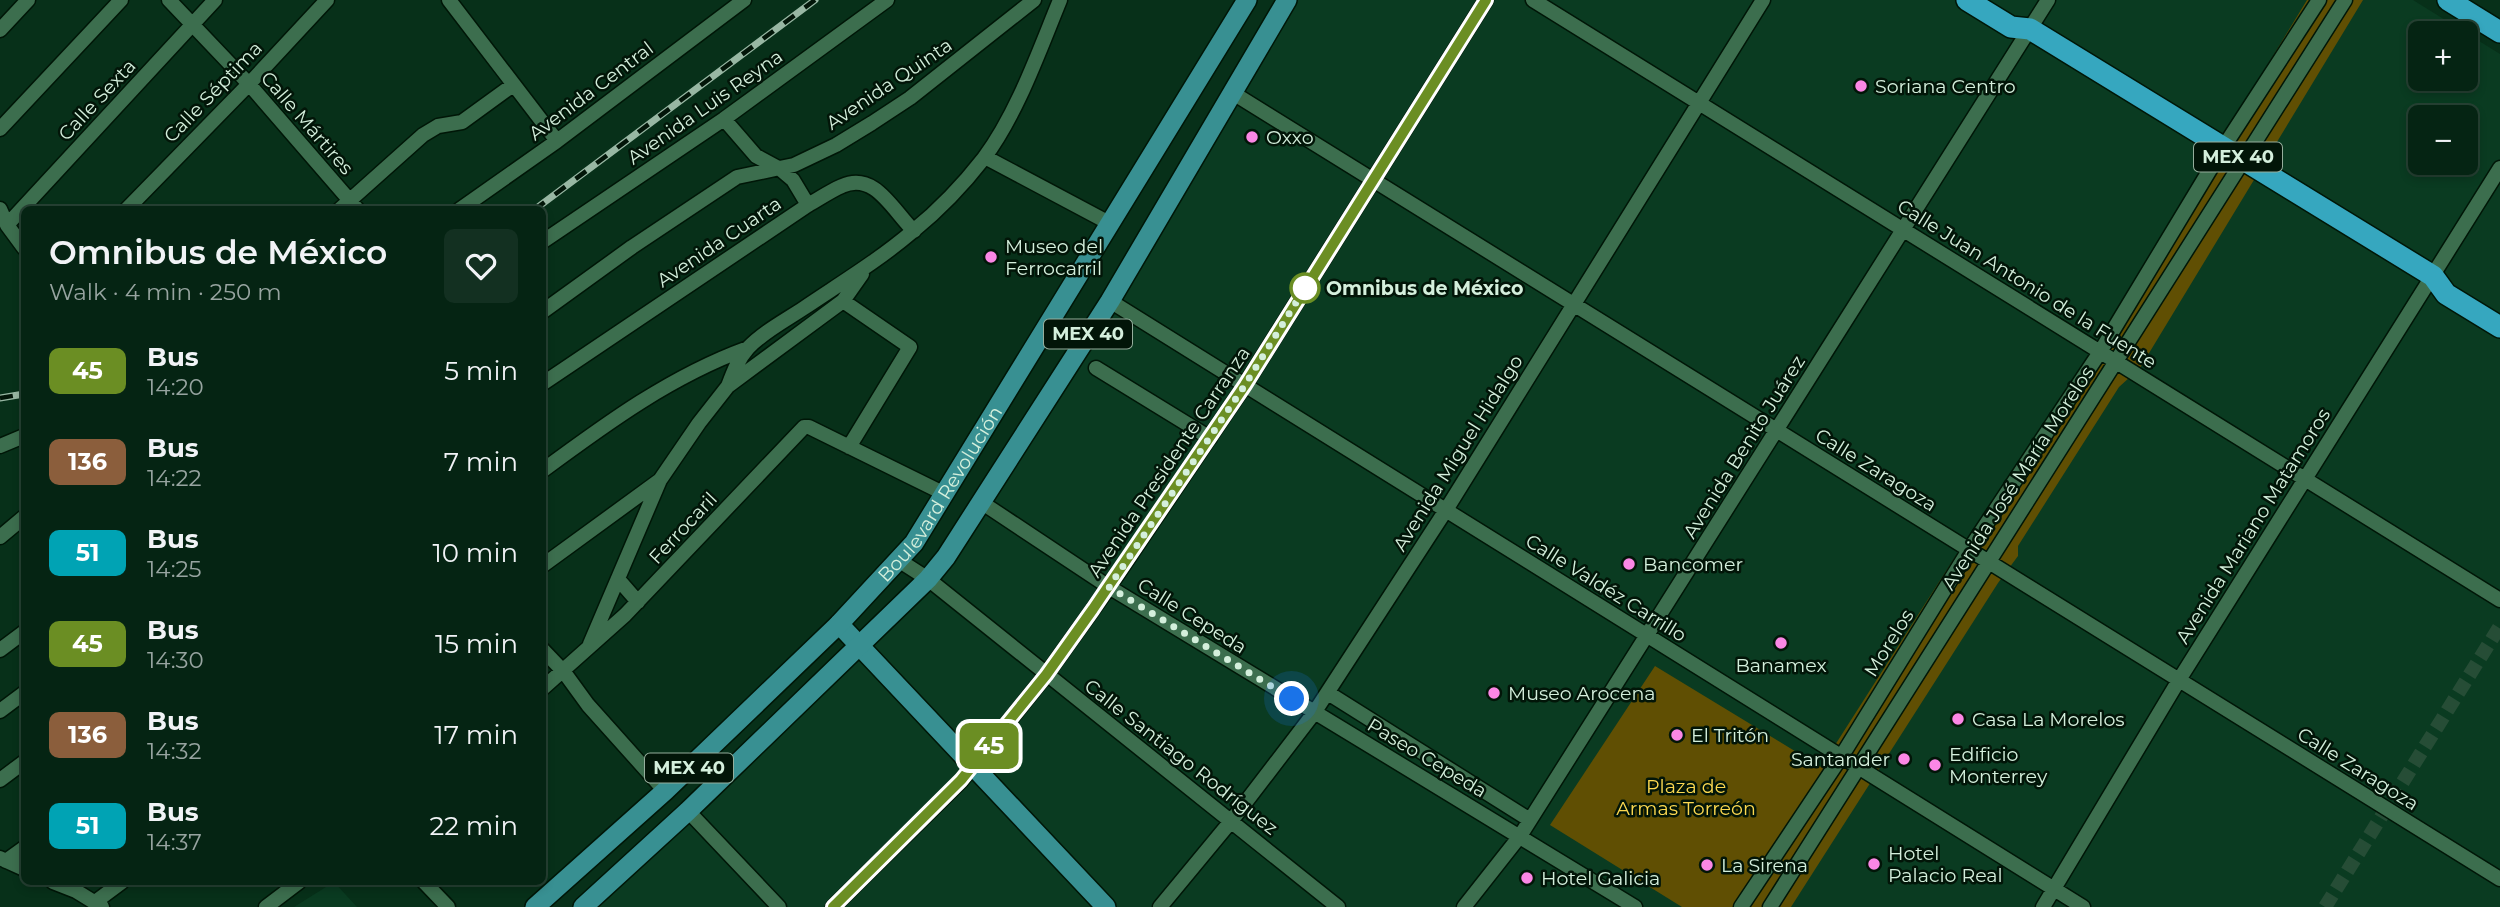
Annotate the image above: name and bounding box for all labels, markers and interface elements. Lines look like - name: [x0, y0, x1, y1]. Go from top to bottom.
- map controls: [2408, 21, 2478, 175]
- button: +: [2408, 21, 2478, 91]
- street label: Avenida Quinta: [822, 33, 956, 135]
- street label: Calle Séptima: [159, 37, 267, 147]
- street label: Avenida Central: [524, 37, 658, 145]
- street label: Avenida Luis Reyna: [623, 45, 787, 169]
- street label: Calle Sexta: [54, 55, 140, 145]
- street label: Calle Mártires: [256, 67, 358, 179]
- place label: Soriana Centro: [1875, 75, 2016, 98]
- marker: Soriana Centro: [1853, 78, 1869, 94]
- button: −: [2408, 105, 2478, 175]
- place label: Oxxo: [1266, 126, 1314, 149]
- marker: Oxxo: [1244, 129, 1260, 145]
- road number: MEX 40: [2194, 142, 2282, 172]
- street label: Avenida Cuarta: [652, 192, 786, 292]
- street label: Calle Juan Antonio de la Fuente: [1893, 194, 2161, 374]
- button: heart: [444, 229, 518, 303]
- text: Omnibus de México: [49, 232, 387, 272]
- place label: Museo del Ferrocarril: [1005, 235, 1103, 280]
- marker: Museo del Ferrocarril: [983, 249, 999, 265]
- marker: Omnibus de México: [1290, 273, 1320, 303]
- place label: Omnibus de México: [1326, 277, 1523, 300]
- text: Walk · 4 min · 250 m: [49, 278, 282, 306]
- road number: MEX 40: [1044, 320, 1132, 348]
- text: Bus: [147, 341, 199, 373]
- street label: Avenida Presidente Carranza: [1083, 342, 1255, 582]
- street label: Avenida Miguel Hidalgo: [1388, 351, 1528, 555]
- street label: Avenida Benito Juárez: [1678, 351, 1810, 543]
- text: 5 min: [444, 355, 518, 387]
- text: 45: [72, 356, 103, 385]
- street label: Avenida José María Morelos: [1937, 362, 2099, 594]
- text: 14:20: [147, 373, 204, 401]
- street label: Boulevard Revolución: [873, 402, 1007, 586]
- street label: Avenida Mariano Matamoros: [2171, 404, 2335, 648]
- street label: Calle Zaragoza: [1811, 424, 1941, 516]
- text: Bus: [147, 432, 199, 464]
- text: 7 min: [444, 446, 518, 478]
- text: 136: [68, 447, 107, 476]
- text: 14:22: [147, 464, 202, 492]
- street label: Ferrocaril: [644, 487, 722, 569]
- text: Bus: [147, 523, 199, 555]
- street label: Calle Valdéz Carrillo: [1521, 529, 1691, 647]
- text: 10 min: [432, 537, 518, 569]
- text: 51: [76, 538, 99, 567]
- place label: Bancomer: [1643, 553, 1743, 576]
- text: 14:25: [147, 555, 202, 583]
- marker: Bancomer: [1621, 556, 1637, 572]
- street label: Calle Cepeda: [1133, 573, 1251, 659]
- street label: Morelos: [1859, 605, 1919, 681]
- text: Bus: [147, 614, 199, 646]
- text: 15 min: [435, 628, 518, 660]
- text: 45: [72, 629, 103, 658]
- marker: Banamex: [1773, 635, 1789, 651]
- text: 14:30: [147, 646, 204, 674]
- place label: Banamex: [1735, 654, 1827, 677]
- street label: Calle Santiago Rodríguez: [1080, 674, 1282, 840]
- your location: [1274, 681, 1309, 716]
- place label: Museo Arocena: [1508, 682, 1656, 705]
- marker: Museo Arocena: [1486, 685, 1502, 701]
- text: Bus: [147, 705, 199, 737]
- place label: Casa La Morelos: [1972, 708, 2125, 731]
- marker: Casa La Morelos: [1950, 711, 1966, 727]
- street label: Paseo Cepeda: [1363, 713, 1491, 803]
- text: 17 min: [434, 719, 518, 751]
- text: 136: [68, 720, 107, 749]
- line badge: 45: [958, 723, 1020, 769]
- street label: Calle Zaragoza: [2293, 723, 2423, 815]
- place label: El Tritón: [1691, 724, 1769, 747]
- marker: El Tritón: [1669, 727, 1685, 743]
- text: 45: [974, 731, 1004, 760]
- text: 14:32: [147, 737, 201, 765]
- place label: Edificio Monterrey: [1949, 743, 2048, 788]
- place label: Santander: [1791, 748, 1890, 771]
- marker: Santander: [1896, 751, 1912, 767]
- road number: MEX 40: [645, 754, 733, 782]
- marker: Edificio Monterrey: [1927, 757, 1943, 773]
- park label: Plaza de Armas Torreón: [1616, 775, 1756, 820]
- text: Bus: [147, 796, 199, 828]
- text: 22 min: [429, 810, 518, 842]
- text: 51: [76, 811, 99, 840]
- text: 14:37: [147, 828, 202, 856]
- place label: Hotel Palacio Real: [1888, 842, 2003, 887]
- place label: La Sirena: [1721, 854, 1808, 877]
- marker: Hotel Palacio Real: [1866, 856, 1882, 872]
- marker: La Sirena: [1699, 857, 1715, 873]
- place label: Hotel Galicia: [1541, 867, 1660, 890]
- marker: Hotel Galicia: [1519, 870, 1535, 886]

